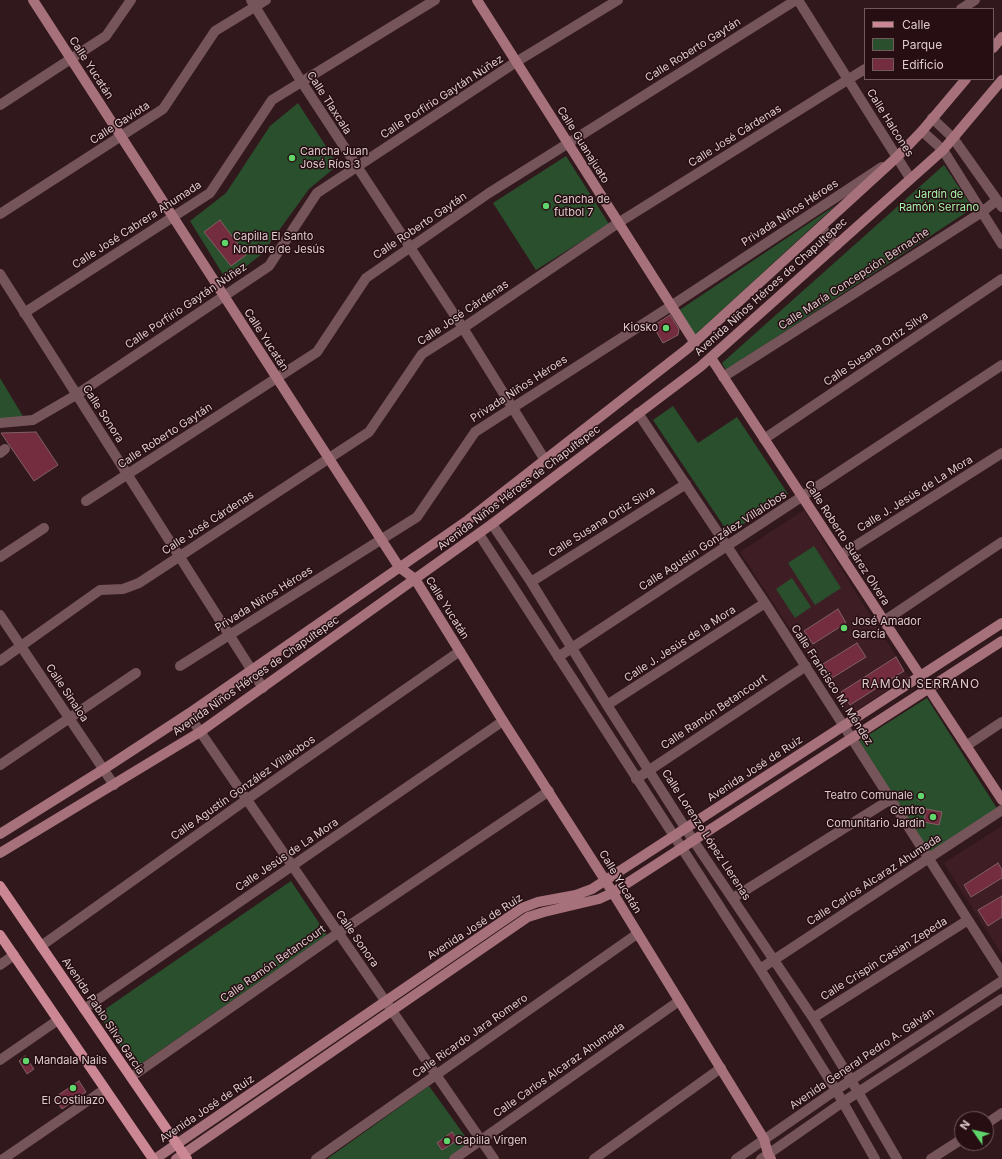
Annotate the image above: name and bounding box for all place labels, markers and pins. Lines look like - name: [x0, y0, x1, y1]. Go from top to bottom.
- place label: Cancha Juan José Ríos 3: [300, 145, 368, 171]
- marker: Cancha Juan José Ríos 3: [287, 153, 297, 163]
- place label: Cancha de futbol 7: [554, 193, 610, 219]
- marker: Cancha de futbol 7: [541, 201, 551, 211]
- place label: Capilla El Santo Nombre de Jesús: [233, 230, 325, 256]
- marker: Capilla El Santo Nombre de Jesús: [220, 238, 230, 248]
- place label: Kiosko: [623, 321, 658, 335]
- marker: Kiosko: [661, 323, 671, 333]
- place label: José Amador García: [852, 615, 921, 641]
- marker: José Amador García: [839, 623, 849, 633]
- place label: Teatro Comunale: [824, 789, 913, 803]
- marker: Teatro Comunale: [916, 791, 926, 801]
- place label: Centro Comunitario Jardin: [826, 804, 925, 830]
- marker: Centro Comunitario Jardin: [928, 812, 938, 822]
- place label: Mandala Nails: [34, 1054, 107, 1068]
- marker: Mandala Nails: [21, 1056, 31, 1066]
- marker: El Costillazo: [68, 1083, 78, 1093]
- place label: El Costillazo: [41, 1094, 105, 1108]
- place label: Capilla Virgen: [455, 1134, 527, 1148]
- marker: Capilla Virgen: [442, 1136, 452, 1146]

